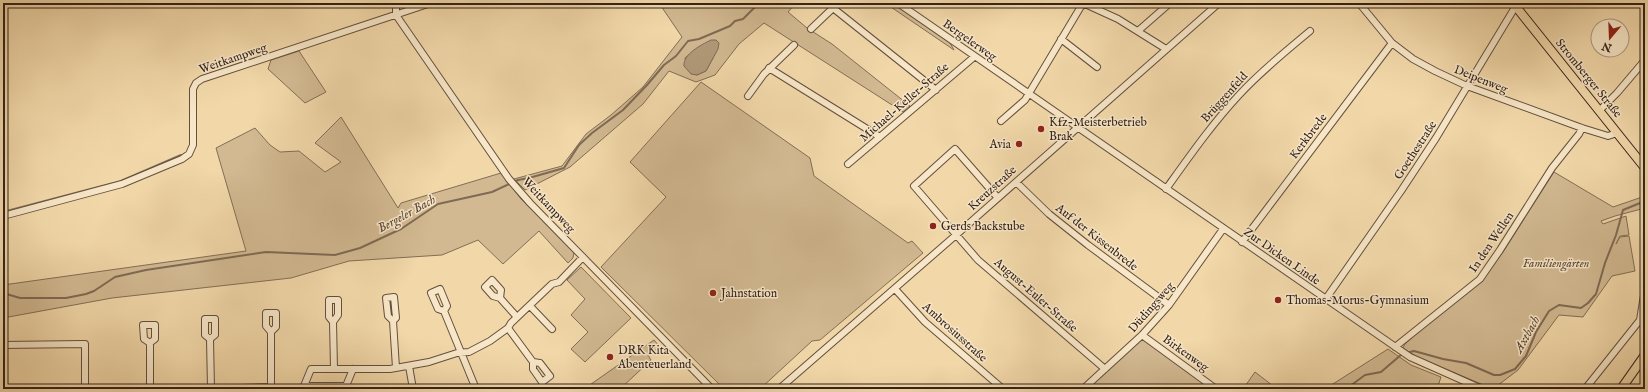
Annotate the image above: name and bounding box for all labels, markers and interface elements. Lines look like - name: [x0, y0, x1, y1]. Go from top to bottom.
- street label: Bergelerweg: [940, 16, 1000, 65]
- north arrow: [1590, 18, 1630, 58]
- street label: Stromberger Straße: [1552, 36, 1625, 121]
- text: N: [1600, 38, 1615, 55]
- street label: Weitkampweg: [197, 40, 270, 78]
- street label: Michael-Keller-Straße: [857, 59, 952, 145]
- street label: Deipenweg: [1451, 62, 1510, 98]
- street label: Brüggenfeld: [1198, 68, 1251, 126]
- street label: Kerkbrede: [1286, 110, 1331, 162]
- place label: Kfz-Meisterbetrieb Brak: [1049, 115, 1147, 144]
- street label: Goethestraße: [1391, 118, 1440, 183]
- marker: Kfz-Meisterbetrieb Brak: [1036, 124, 1046, 134]
- place label: Avia: [988, 137, 1012, 152]
- marker: Avia: [1014, 139, 1024, 149]
- street label: Kreuzstraße: [965, 162, 1020, 214]
- street label: Weitkampweg: [518, 174, 579, 237]
- water label: Bergeler Bach: [375, 191, 440, 238]
- street label: Auf der Kissenbrede: [1052, 200, 1141, 275]
- street label: In den Wellen: [1466, 209, 1518, 275]
- place label: Gerds Backstube: [941, 219, 1025, 234]
- marker: Gerds Backstube: [928, 221, 938, 231]
- street label: Zur Dicken Linde: [1240, 224, 1323, 289]
- street label: August-Euler-Straße: [990, 254, 1081, 336]
- park label: Familiengärten: [1523, 256, 1590, 272]
- street label: Düdingsweg: [1125, 278, 1178, 336]
- place label: Jahnstation: [719, 286, 778, 302]
- marker: Jahnstation: [708, 288, 718, 298]
- place label: Thomas-Morus-Gymnasium: [1286, 293, 1429, 308]
- marker: Thomas-Morus-Gymnasium: [1273, 295, 1283, 305]
- street label: Ambrosiusstraße: [918, 299, 991, 366]
- water label: Axtbach: [1509, 313, 1545, 358]
- street label: Birkenweg: [1160, 332, 1212, 375]
- place label: DRK Kita Abenteuerland: [617, 343, 692, 372]
- marker: DRK Kita Abenteuerland: [605, 352, 615, 362]

